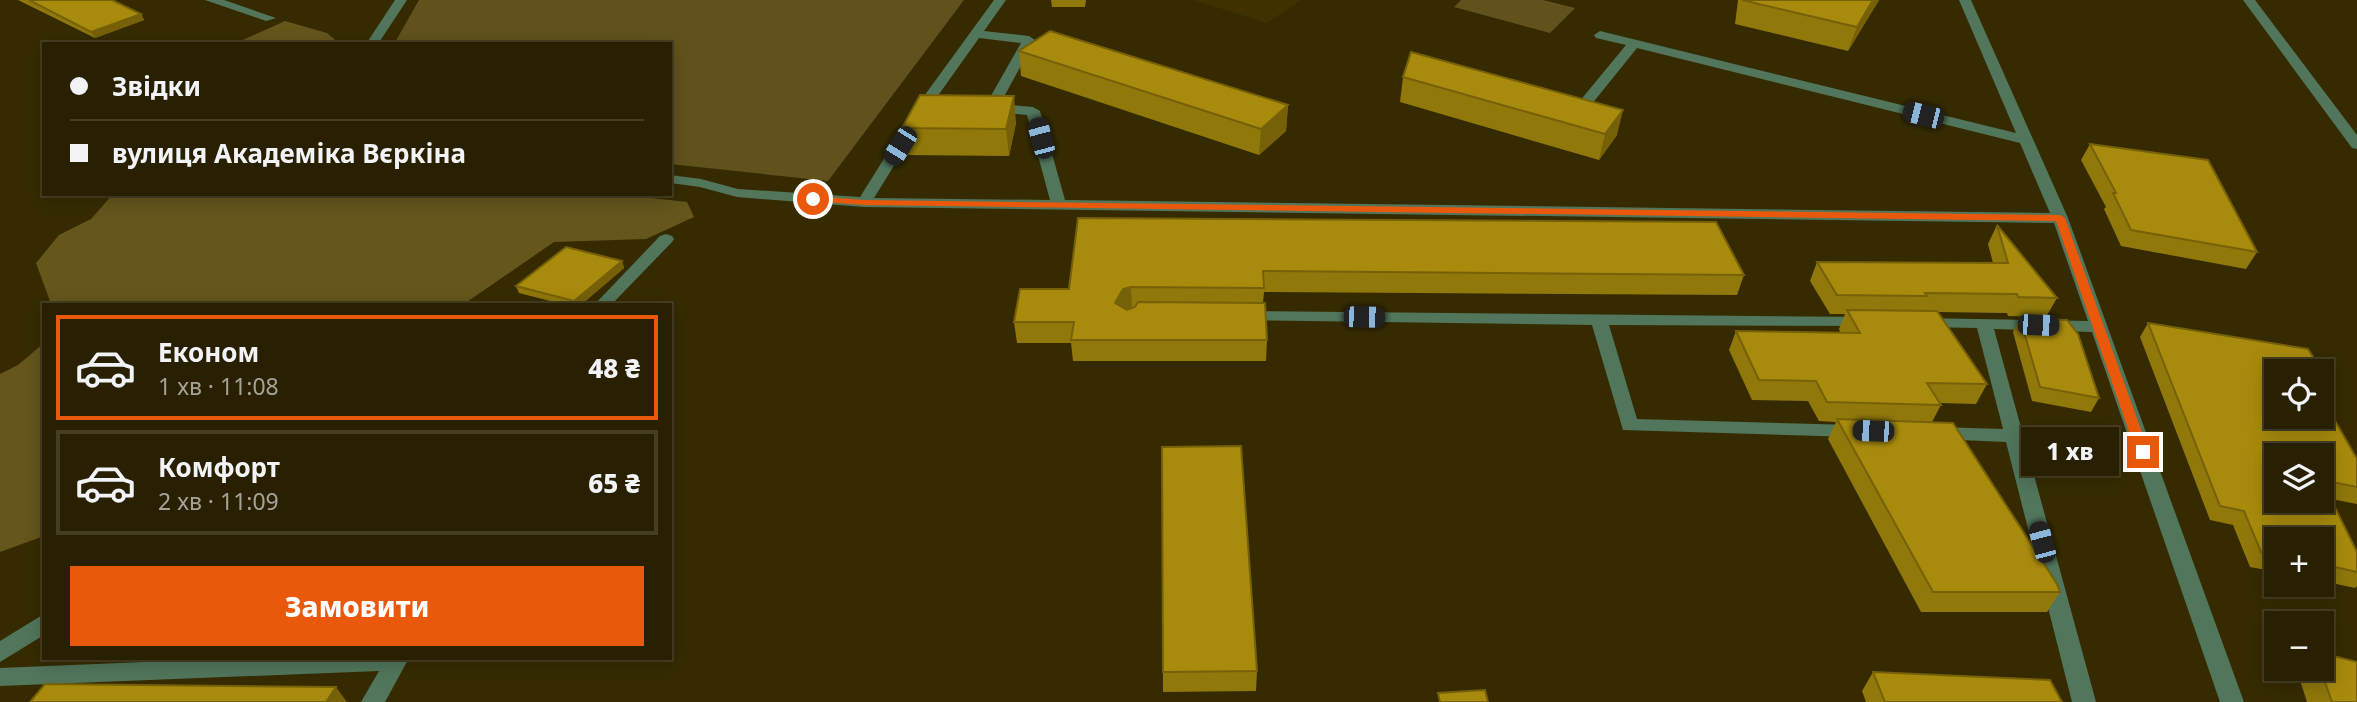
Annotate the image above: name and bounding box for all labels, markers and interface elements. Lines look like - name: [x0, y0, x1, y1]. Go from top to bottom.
- text: Звідки: [112, 68, 201, 104]
- car: [1901, 100, 1946, 130]
- car: [1026, 115, 1057, 161]
- car: [880, 123, 921, 169]
- text: вулиця Академіка Вєркіна: [112, 135, 466, 171]
- route start: [797, 183, 829, 215]
- car: [1343, 306, 1386, 328]
- car: [2017, 314, 2060, 336]
- text: Економ: [158, 334, 259, 370]
- icon: car: [74, 336, 137, 399]
- text: 48 ₴: [588, 350, 640, 386]
- map controls: [2264, 359, 2334, 681]
- button: locate: [2264, 359, 2334, 429]
- text: 1 хв · 11:08: [158, 370, 279, 402]
- car: [1852, 420, 1895, 442]
- callout: 1 хв: [2021, 428, 2118, 476]
- text: 1 хв: [2047, 435, 2093, 467]
- route end: [2127, 436, 2159, 468]
- button: layers: [2264, 443, 2334, 513]
- text: Комфорт: [158, 449, 280, 485]
- icon: car: [74, 451, 137, 514]
- text: 65 ₴: [588, 465, 640, 501]
- text: 2 хв · 11:09: [158, 485, 279, 517]
- car: [2027, 519, 2058, 565]
- button: +: [2264, 527, 2334, 597]
- button: Замовити: [70, 566, 644, 646]
- button: −: [2264, 611, 2334, 681]

